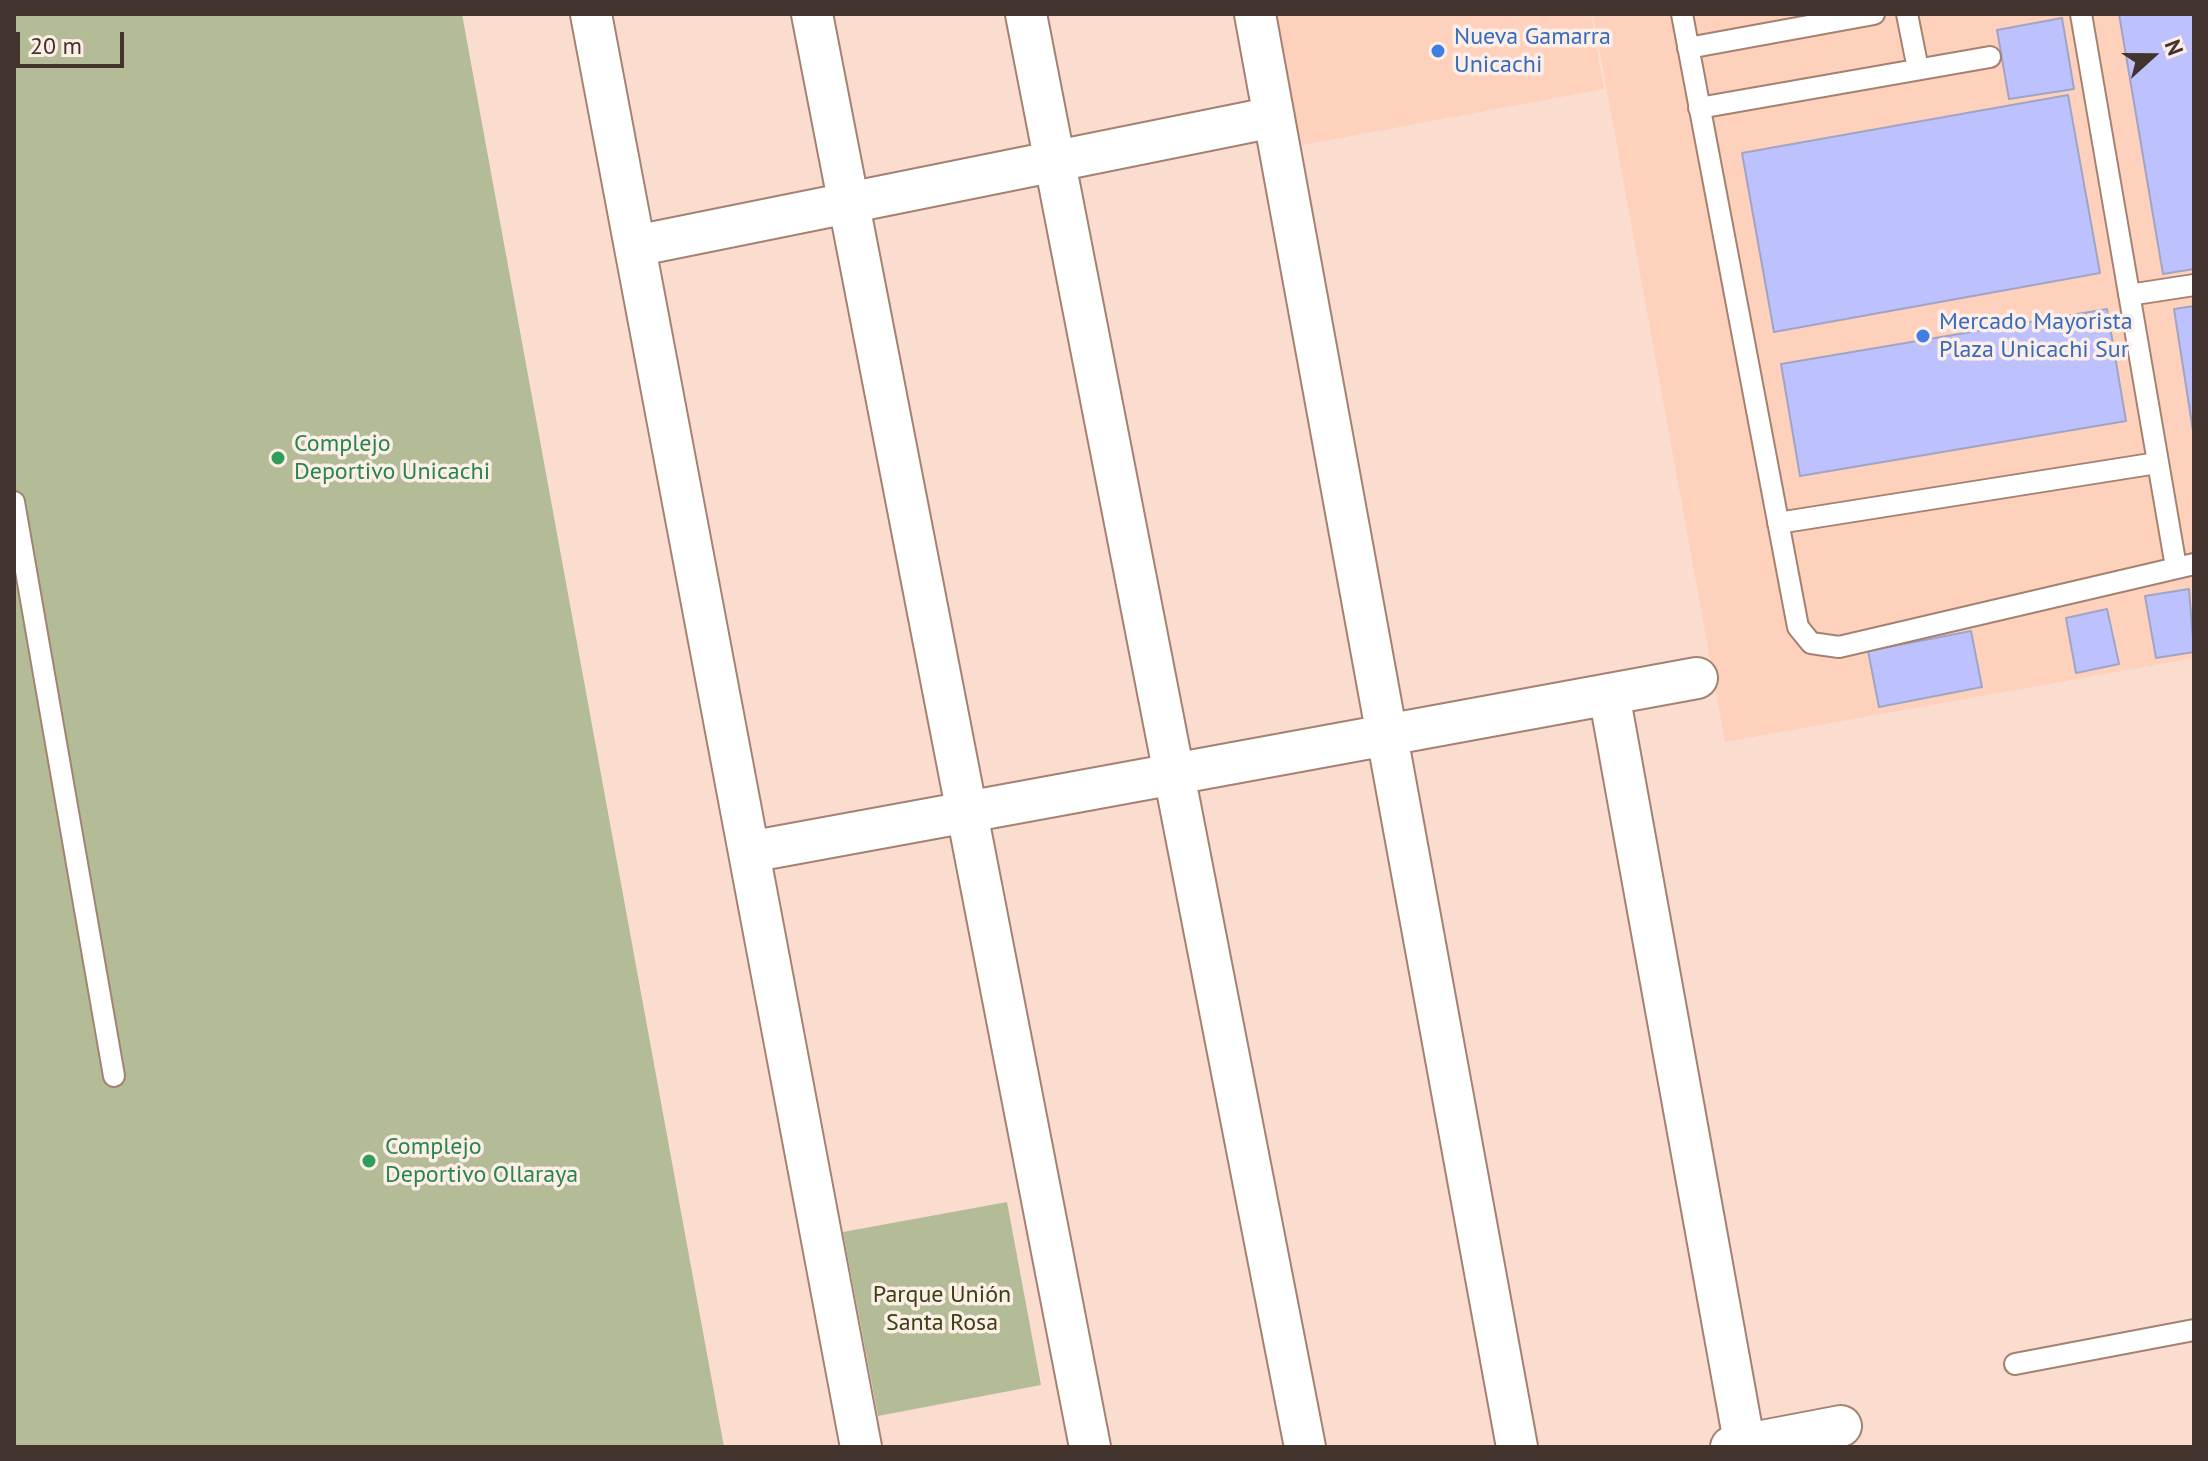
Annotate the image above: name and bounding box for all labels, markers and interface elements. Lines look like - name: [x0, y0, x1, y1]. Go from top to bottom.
- scale bar: [20, 16, 128, 66]
- north arrow: [2112, 16, 2192, 96]
- place label: Nueva Gamarra Unicachi: [1454, 23, 1611, 79]
- text: 20 m: [30, 30, 82, 61]
- text: N: [2159, 36, 2190, 59]
- marker: Nueva Gamarra Unicachi: [1429, 42, 1447, 60]
- place label: Mercado Mayorista Plaza Unicachi Sur: [1939, 308, 2133, 364]
- marker: Mercado Mayorista Plaza Unicachi Sur: [1914, 327, 1932, 345]
- place label: Complejo Deportivo Unicachi: [294, 430, 490, 486]
- marker: Complejo Deportivo Unicachi: [269, 449, 287, 467]
- place label: Complejo Deportivo Ollaraya: [385, 1133, 578, 1189]
- marker: Complejo Deportivo Ollaraya: [360, 1152, 378, 1170]
- park label: Parque Unión Santa Rosa: [873, 1281, 1011, 1337]

